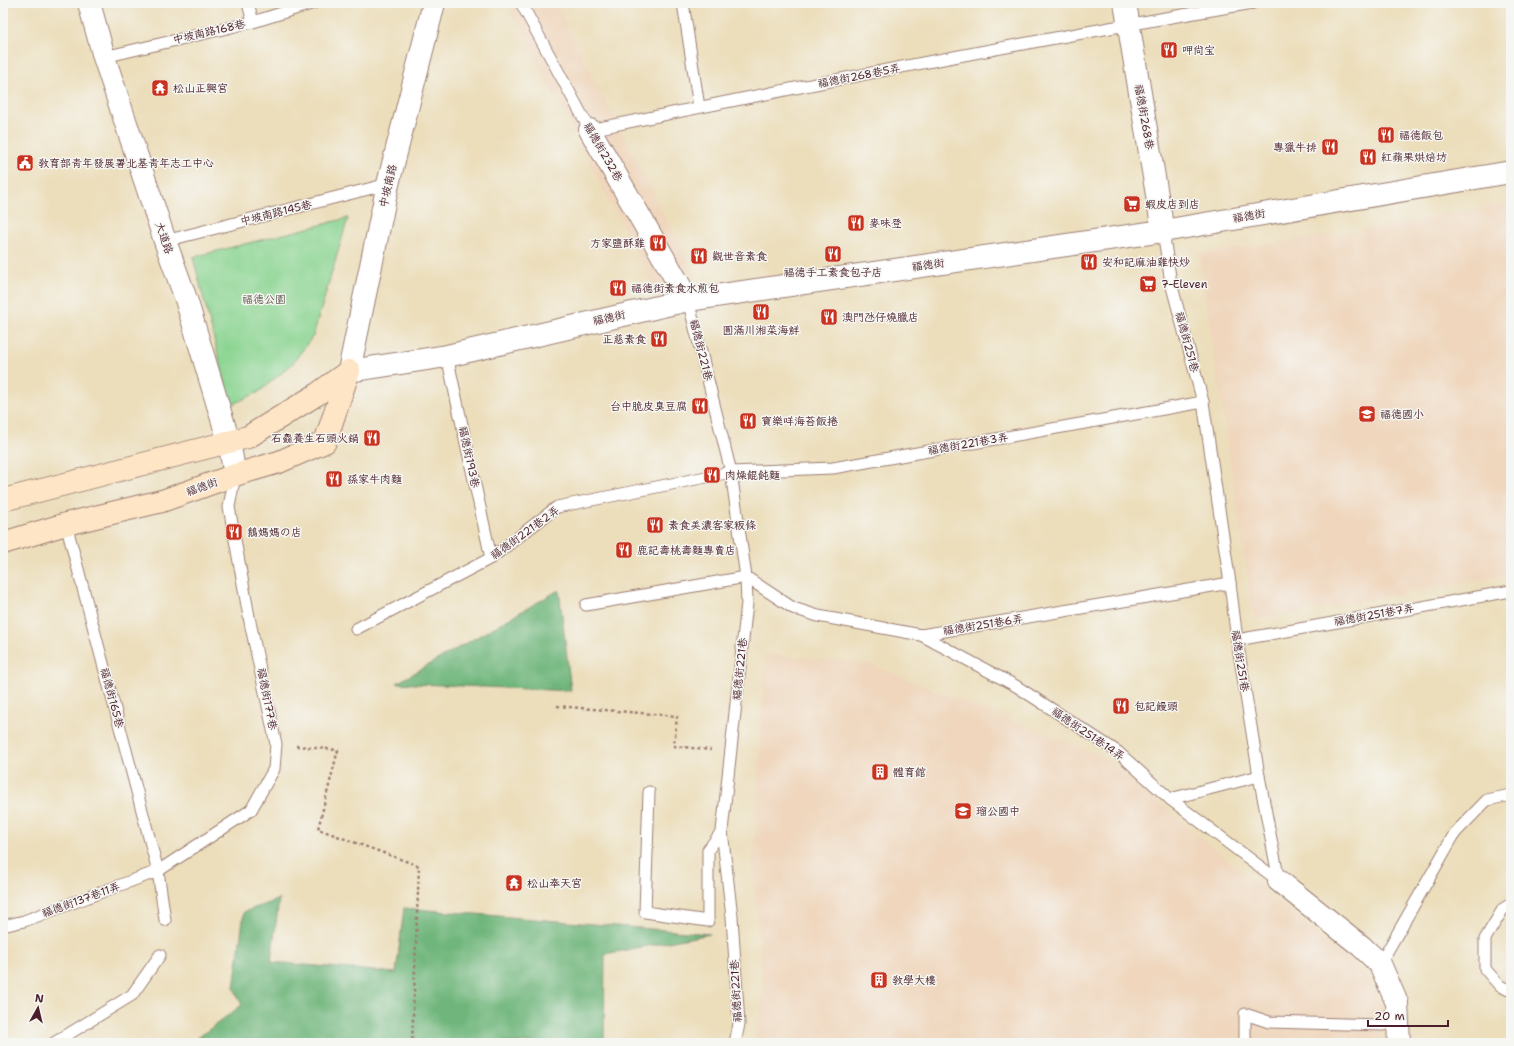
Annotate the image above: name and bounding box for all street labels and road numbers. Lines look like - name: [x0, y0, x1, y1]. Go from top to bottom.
- street label: 中坡南路168巷: [171, 16, 247, 48]
- street label: 福德街268巷5弄: [816, 61, 902, 91]
- street label: 福德街268巷: [1131, 83, 1157, 151]
- street label: 福德街232巷: [580, 120, 626, 184]
- street label: 中坡南路: [376, 163, 400, 209]
- street label: 中坡南路145巷: [239, 197, 313, 229]
- street label: 福德街: [1231, 206, 1268, 226]
- street label: 大道路: [152, 220, 176, 256]
- street label: 福德街: [911, 255, 946, 275]
- street label: 福德街: [591, 307, 628, 329]
- street label: 福德街251巷: [1172, 310, 1202, 374]
- street label: 福德街221巷: [686, 318, 716, 382]
- street label: 福德街193巷: [455, 425, 483, 489]
- street label: 福德街221巷3弄: [927, 430, 1009, 458]
- street label: 福德街: [184, 474, 221, 500]
- street label: 福德街221巷2弄: [488, 503, 562, 563]
- street label: 福德街251巷7弄: [1333, 601, 1415, 629]
- street label: 福德街251巷6弄: [942, 611, 1024, 639]
- street label: 福德街251巷: [1228, 629, 1252, 693]
- street label: 福德街221巷: [729, 637, 751, 701]
- street label: 福德街165巷: [97, 666, 127, 730]
- street label: 福德街177巷: [254, 667, 280, 731]
- street label: 福德街251巷14弄: [1049, 704, 1127, 764]
- street label: 福德街137巷11弄: [40, 879, 122, 921]
- street label: 福德街221巷: [727, 959, 745, 1023]

